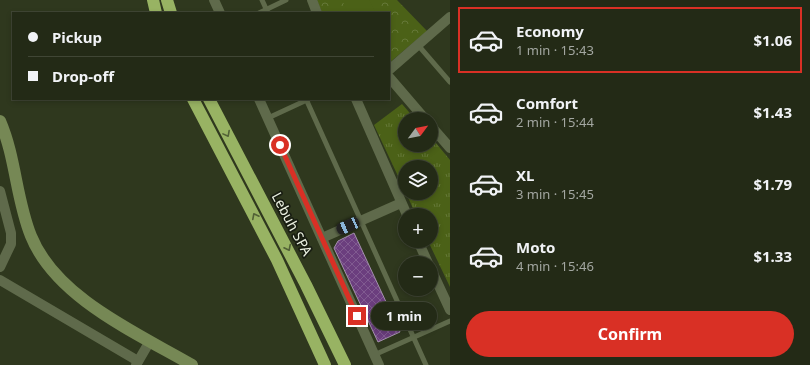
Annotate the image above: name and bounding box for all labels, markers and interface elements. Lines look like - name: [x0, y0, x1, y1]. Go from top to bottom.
- text: Economy: [516, 21, 584, 41]
- icon: car: [468, 22, 504, 58]
- text: Pickup: [52, 27, 102, 47]
- text: $1.06: [753, 30, 792, 50]
- text: 1 min · 15:43: [516, 41, 594, 59]
- text: Drop-off: [52, 66, 114, 86]
- text: Comfort: [516, 93, 578, 113]
- icon: car: [468, 94, 504, 130]
- text: $1.43: [753, 102, 792, 122]
- north arrow: [398, 112, 438, 152]
- map controls: [398, 112, 438, 296]
- text: 2 min · 15:44: [516, 113, 594, 131]
- one-way arrow: [222, 129, 230, 137]
- route start: [271, 136, 289, 154]
- button: layers: [398, 160, 438, 200]
- text: XL: [516, 165, 534, 185]
- icon: car: [468, 166, 504, 202]
- text: $1.79: [753, 174, 792, 194]
- text: 3 min · 15:45: [516, 185, 594, 203]
- street label: Lebuh SPA: [268, 189, 317, 259]
- button: +: [398, 208, 438, 248]
- one-way arrow: [252, 213, 260, 220]
- car: [335, 216, 361, 236]
- text: Moto: [516, 237, 555, 257]
- icon: car: [468, 238, 504, 274]
- one-way arrow: [283, 244, 290, 252]
- text: $1.33: [753, 246, 792, 266]
- button: −: [398, 256, 438, 296]
- text: 4 min · 15:46: [516, 257, 594, 275]
- callout: 1 min: [371, 302, 437, 330]
- route end: [348, 307, 366, 325]
- text: 1 min: [386, 307, 422, 325]
- button: Confirm: [466, 311, 794, 357]

